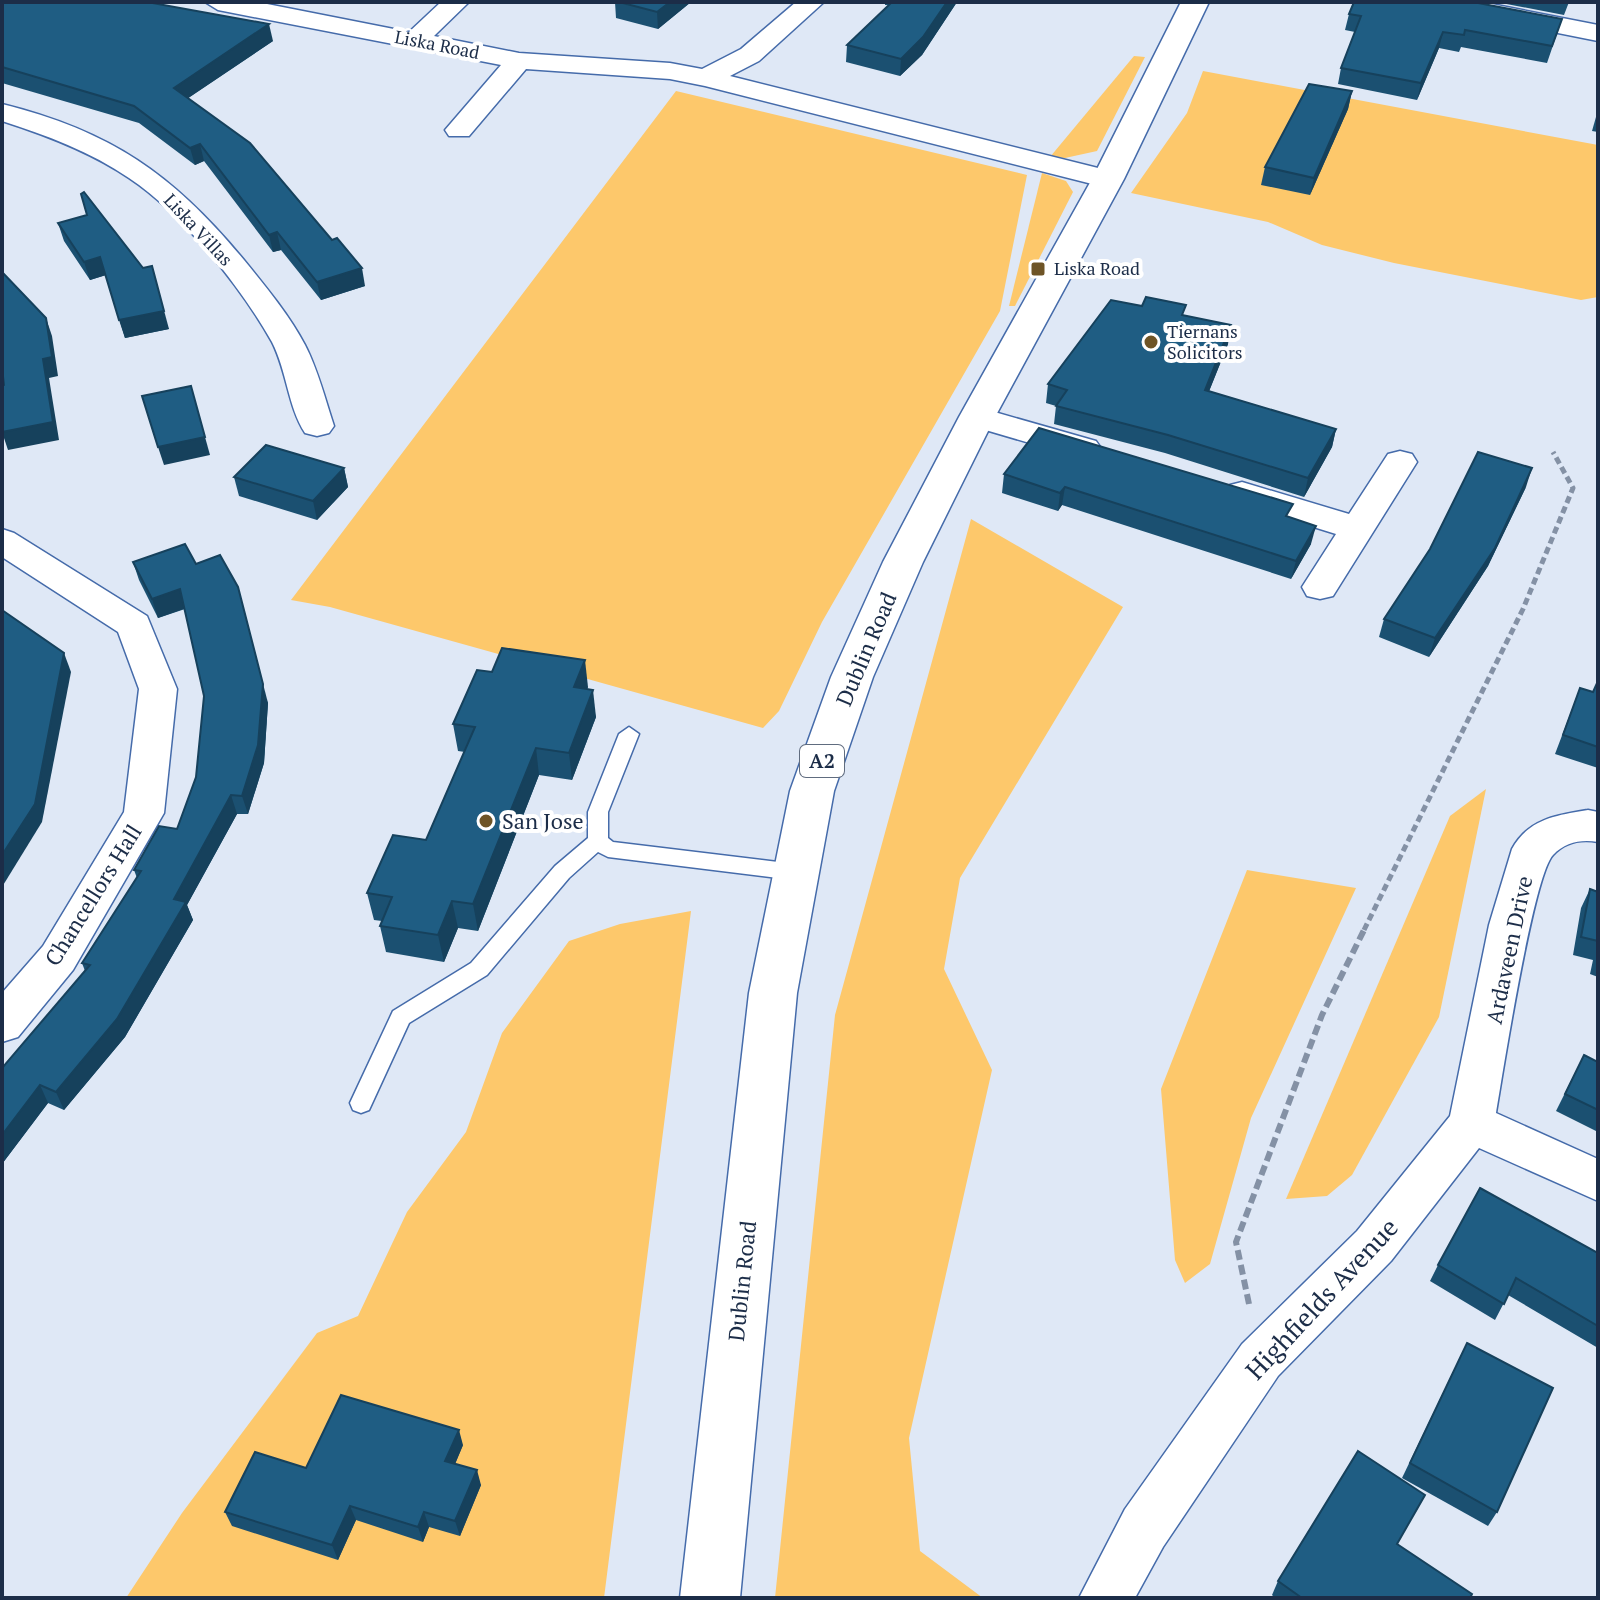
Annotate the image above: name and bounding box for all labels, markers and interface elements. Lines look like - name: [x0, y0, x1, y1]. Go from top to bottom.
- street label: Liska Road: [393, 24, 482, 64]
- street label: Liska Villas: [159, 188, 238, 271]
- place label: Liska Road: [1054, 256, 1140, 280]
- marker: Liska Road: [1029, 260, 1047, 278]
- place label: Tiernans Solicitors: [1167, 319, 1243, 364]
- marker: Tiernans Solicitors: [1142, 333, 1160, 351]
- street label: Dublin Road: [829, 587, 903, 710]
- road number: A2: [800, 745, 844, 777]
- place label: San Jose: [502, 806, 584, 835]
- marker: San Jose: [477, 812, 495, 830]
- street label: Chancellors Hall: [38, 819, 148, 971]
- street label: Ardaveen Drive: [1479, 873, 1538, 1027]
- street label: Highfields Avenue: [1238, 1210, 1405, 1386]
- street label: Dublin Road: [721, 1219, 762, 1343]

